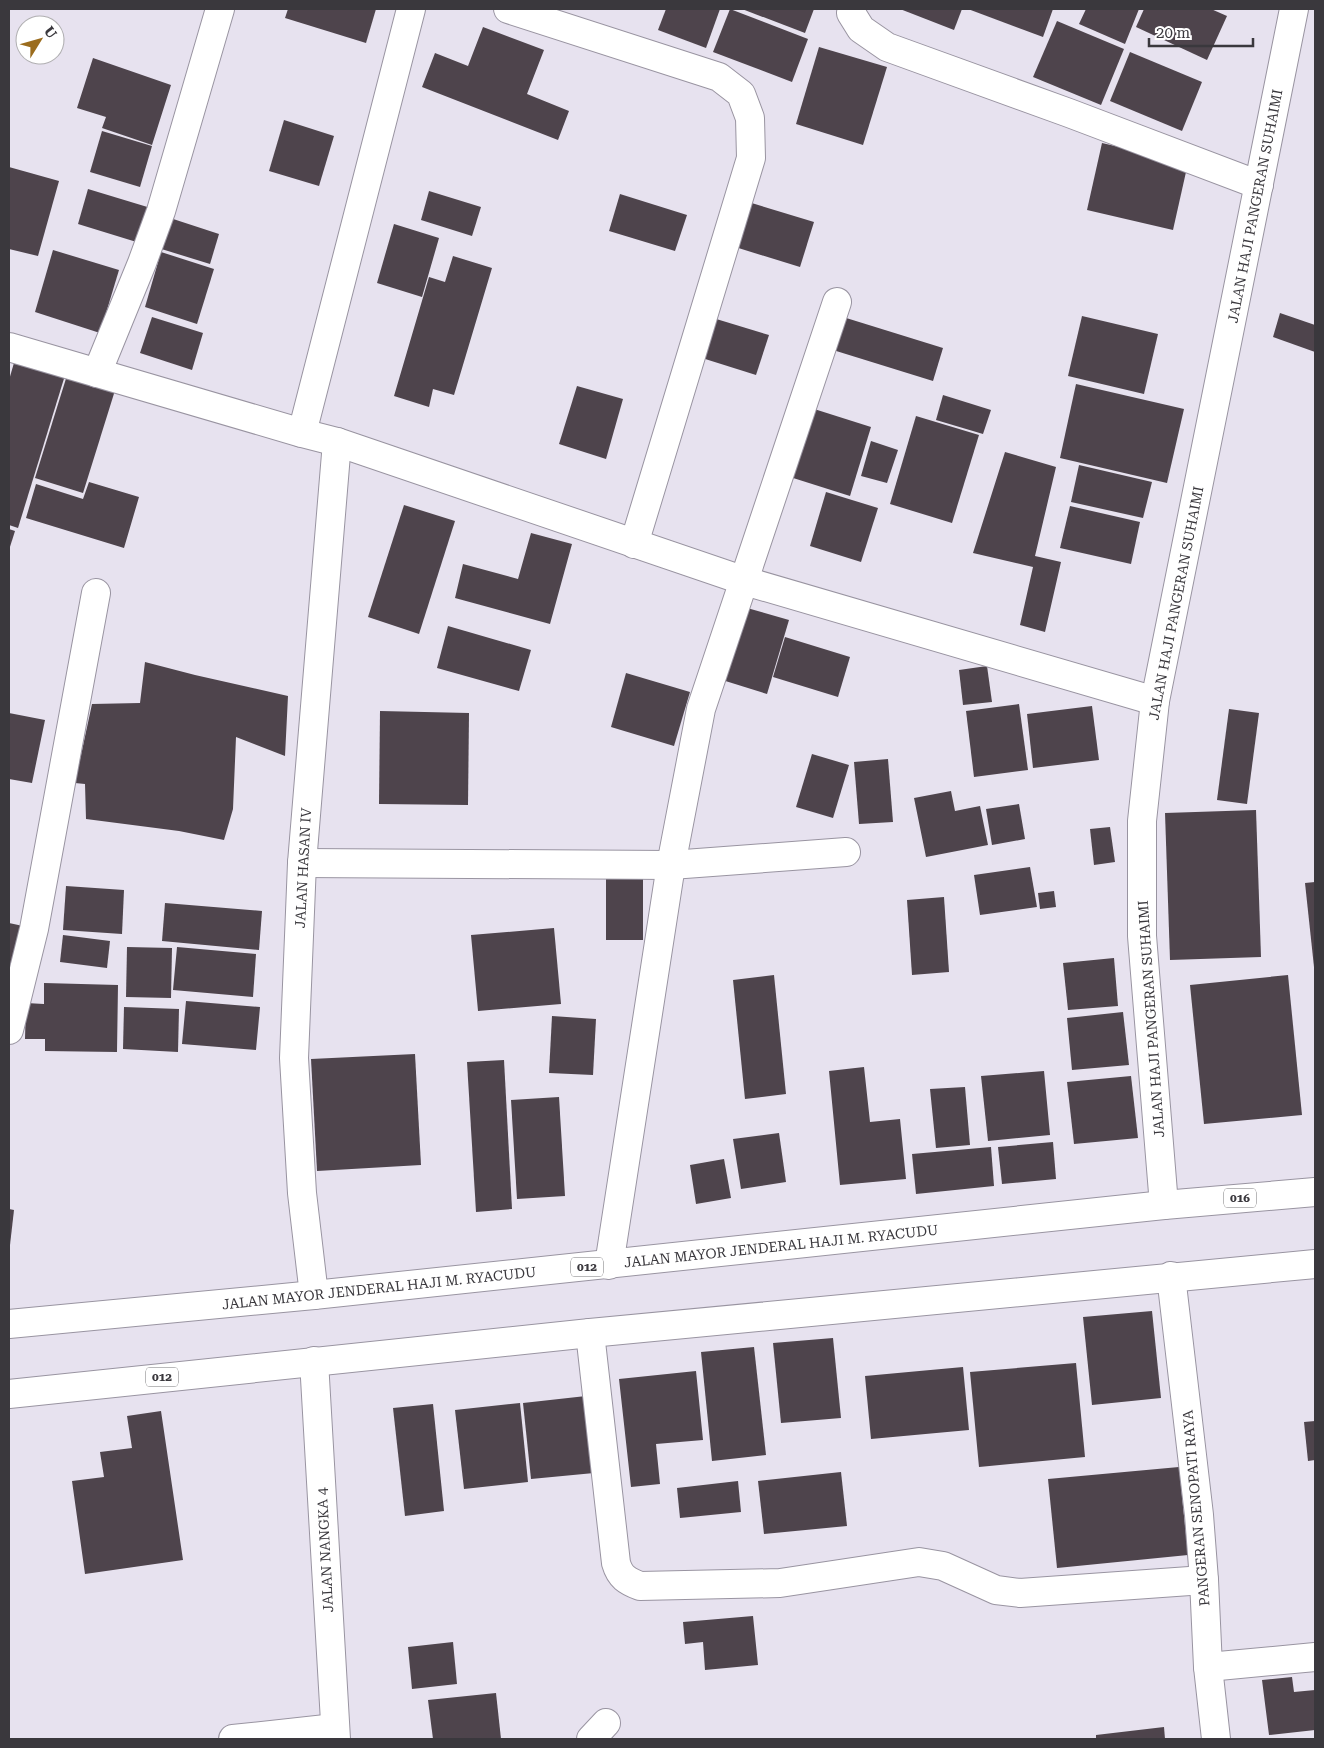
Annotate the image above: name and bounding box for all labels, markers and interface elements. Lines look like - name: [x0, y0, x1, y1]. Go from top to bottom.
- north arrow: [15, 15, 65, 65]
- scale bar: [1149, 15, 1253, 47]
- text: U: [41, 23, 60, 41]
- text: 20 m: [1156, 24, 1191, 42]
- street label: JALAN HAJI PANGERAN SUHAIMI: [1224, 88, 1286, 324]
- street label: JALAN HAJI PANGERAN SUHAIMI: [1145, 485, 1207, 721]
- street label: JALAN HASAN IV: [292, 807, 314, 929]
- street label: JALAN HAJI PANGERAN SUHAIMI: [1135, 900, 1167, 1138]
- road number: 016: [1224, 1188, 1256, 1208]
- street label: JALAN MAYOR JENDERAL HAJI M. RYACUDU: [623, 1222, 939, 1270]
- road number: 012: [571, 1258, 603, 1276]
- street label: JALAN MAYOR JENDERAL HAJI M. RYACUDU: [221, 1264, 537, 1312]
- road number: 012: [146, 1368, 178, 1386]
- street label: PANGERAN SENOPATI RAYA: [1179, 1409, 1213, 1607]
- street label: JALAN NANGKA 4: [314, 1487, 336, 1613]

